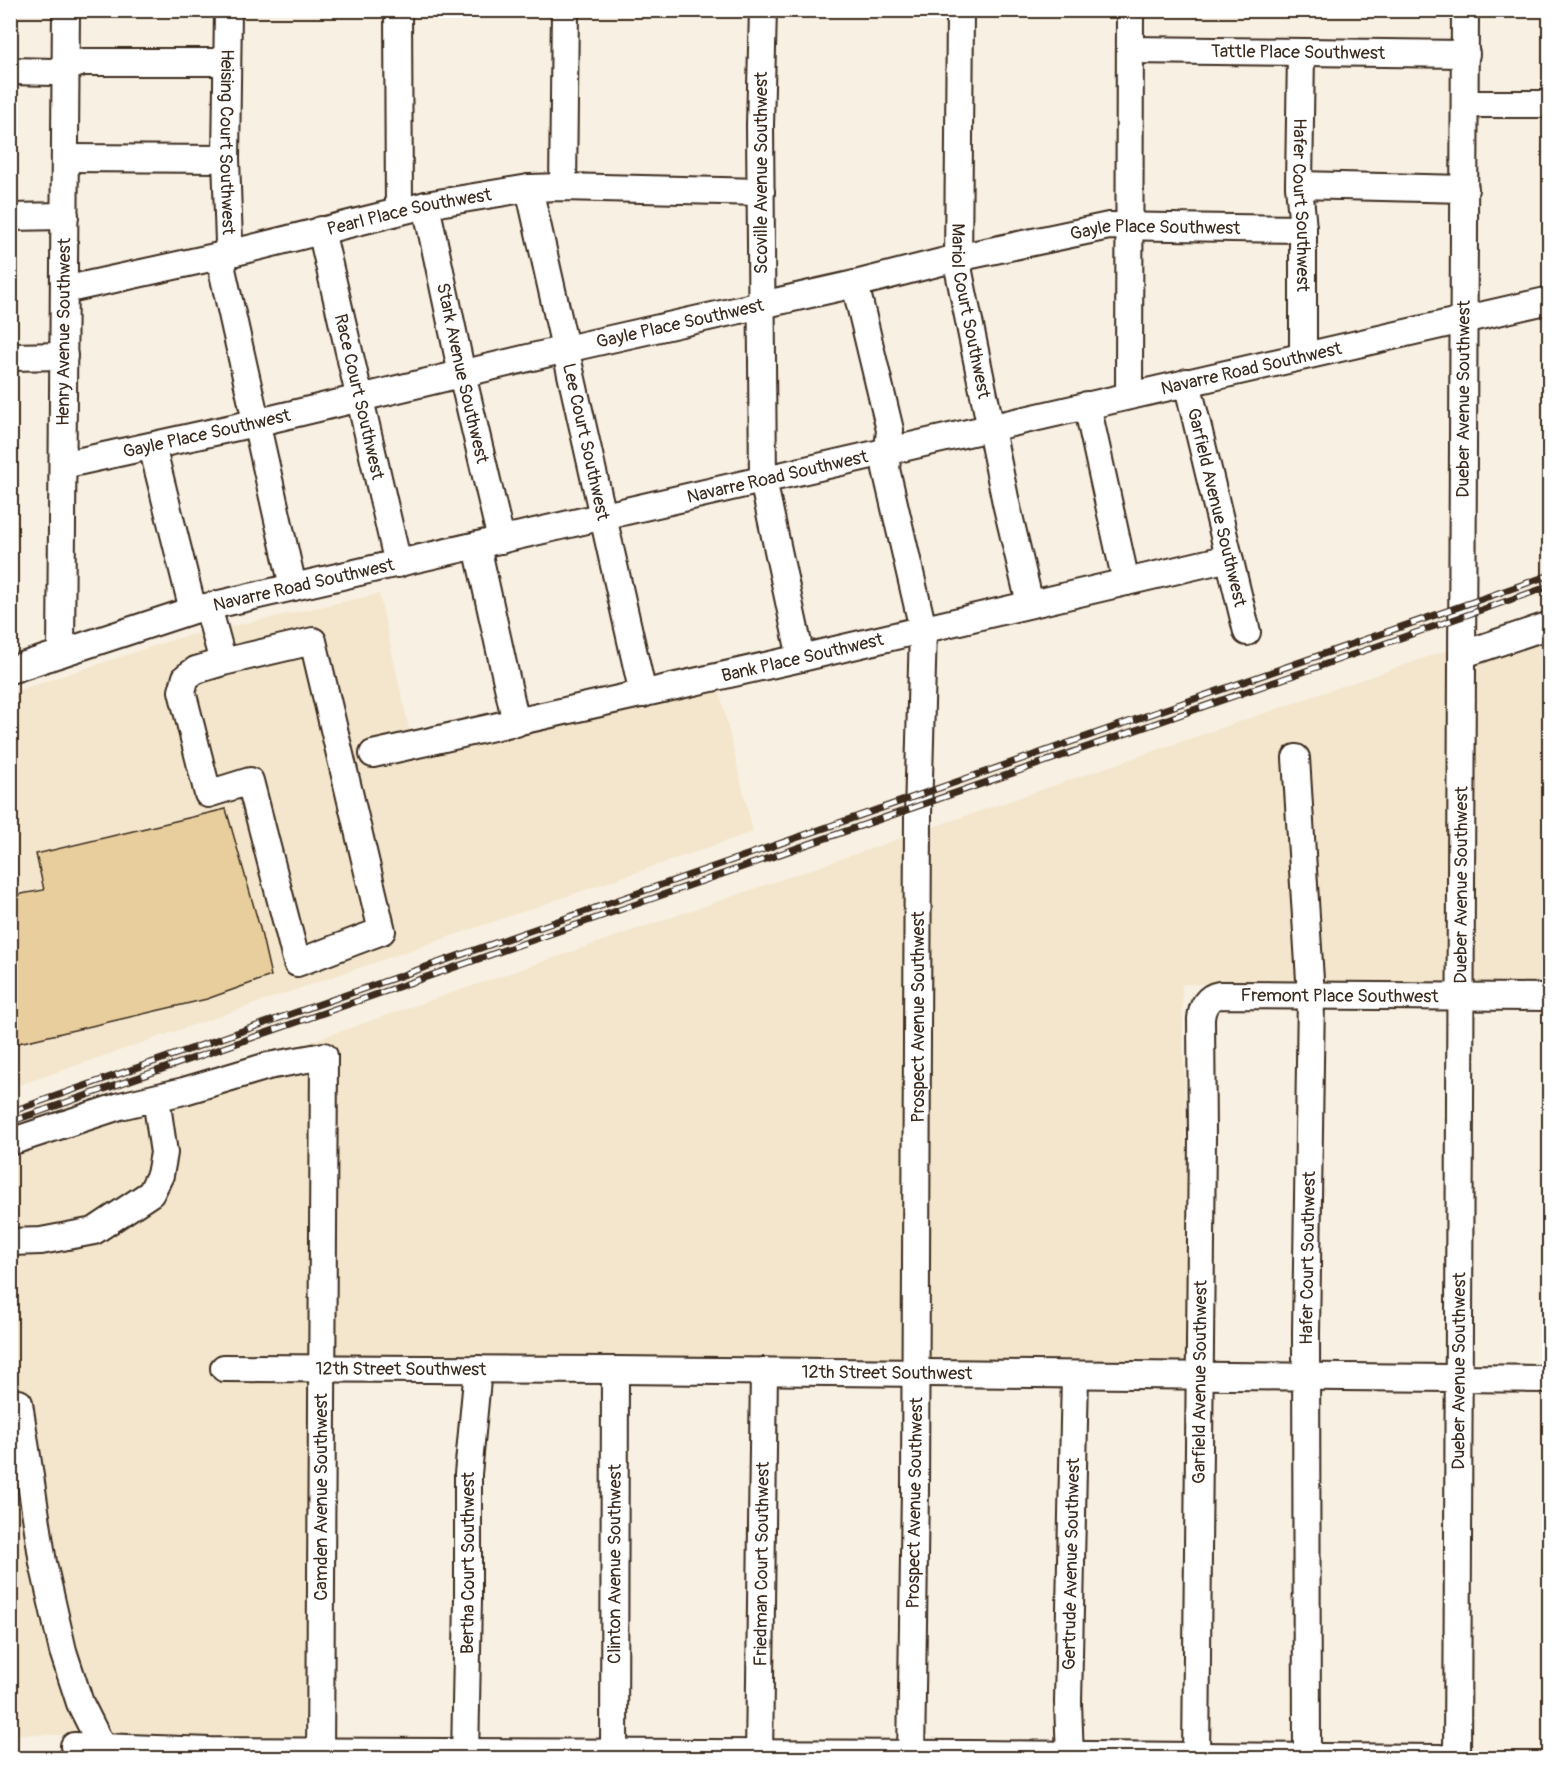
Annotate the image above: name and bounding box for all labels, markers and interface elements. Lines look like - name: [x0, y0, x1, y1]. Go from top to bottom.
- street label: Tattle Place Southwest: [1211, 39, 1386, 65]
- street label: Heising Court Southwest: [214, 49, 240, 236]
- street label: Scoville Avenue Southwest: [750, 71, 773, 274]
- street label: Hafer Court Southwest: [1287, 118, 1315, 293]
- street label: Pearl Place Southwest: [325, 183, 494, 241]
- street label: Gayle Place Southwest: [1068, 214, 1241, 245]
- street label: Mariol Court Southwest: [946, 223, 996, 401]
- street label: Henry Avenue Southwest: [51, 237, 76, 426]
- street label: Stark Avenue Southwest: [431, 281, 494, 466]
- street label: Gayle Place Southwest: [594, 293, 767, 353]
- street label: Dueber Avenue Southwest: [1451, 299, 1475, 498]
- street label: Race Court Southwest: [329, 311, 390, 483]
- street label: Navarre Road Southwest: [1158, 336, 1345, 400]
- street label: Lee Court Southwest: [557, 361, 615, 523]
- street label: Gayle Place Southwest: [121, 403, 293, 463]
- street label: Garfield Avenue Southwest: [1182, 406, 1252, 610]
- street label: Navarre Road Southwest: [685, 445, 871, 508]
- street label: Navarre Road Southwest: [211, 553, 397, 617]
- street label: Bank Place Southwest: [719, 627, 886, 687]
- street label: Dueber Avenue Southwest: [1449, 785, 1473, 984]
- street label: Prospect Avenue Southwest: [907, 911, 930, 1123]
- street label: Fremont Place Southwest: [1240, 984, 1439, 1008]
- street label: Hafer Court Southwest: [1295, 1170, 1321, 1345]
- street label: Dueber Avenue Southwest: [1447, 1271, 1471, 1470]
- street label: Garfield Avenue Southwest: [1187, 1279, 1212, 1484]
- street label: 12th Street Southwest: [316, 1357, 487, 1381]
- street label: 12th Street Southwest: [801, 1360, 973, 1385]
- street label: Camden Avenue Southwest: [310, 1392, 333, 1601]
- street label: Prospect Avenue Southwest: [902, 1396, 928, 1609]
- street label: Gertrude Avenue Southwest: [1057, 1457, 1085, 1670]
- street label: Friedman Court Southwest: [749, 1461, 774, 1667]
- street label: Clinton Avenue Southwest: [603, 1463, 626, 1664]
- street label: Bertha Court Southwest: [455, 1471, 480, 1654]

